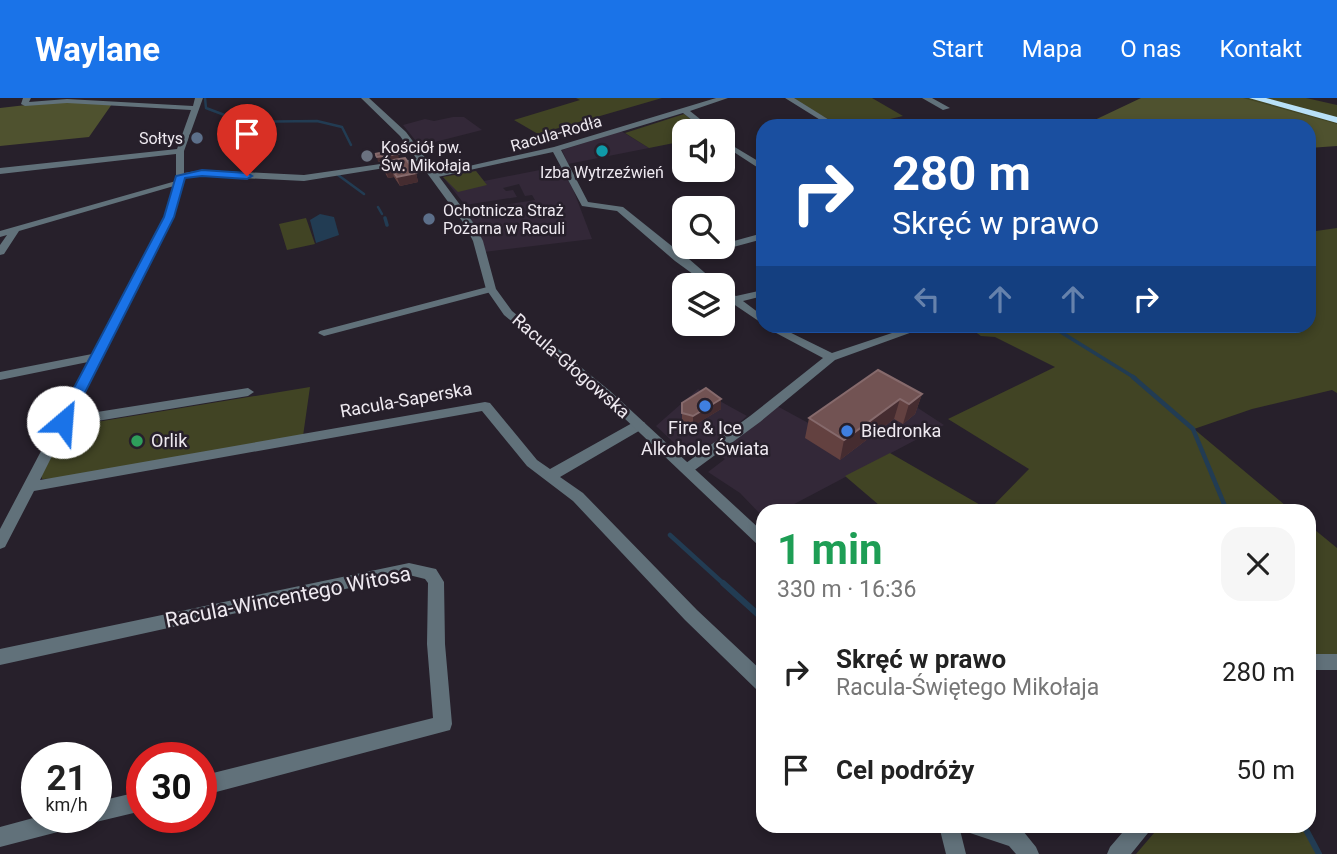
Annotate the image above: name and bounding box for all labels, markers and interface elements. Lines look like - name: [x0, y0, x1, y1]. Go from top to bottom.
- text: Waylane: [35, 30, 160, 69]
- text: Start: [932, 35, 984, 63]
- text: Mapa: [1022, 35, 1082, 63]
- text: O nas: [1120, 35, 1181, 63]
- text: Kontakt: [1219, 35, 1302, 63]
- pin: [217, 104, 277, 176]
- street label: Racula-Rodła: [508, 111, 604, 156]
- icon: arrive: [228, 115, 266, 153]
- map controls: [672, 119, 735, 336]
- button: sound: [672, 119, 735, 182]
- place label: Sołtys: [139, 129, 183, 148]
- marker: Sołtys: [189, 130, 205, 146]
- place label: Kościół pw. Św. Mikołaja: [381, 138, 470, 175]
- marker: Izba Wytrzeźwień: [594, 143, 610, 159]
- text: 280 m: [892, 145, 1031, 202]
- icon: right: [777, 147, 868, 238]
- marker: Kościół pw. Św. Mikołaja: [359, 148, 375, 164]
- place label: Izba Wytrzeźwień: [540, 163, 664, 182]
- button: search: [672, 196, 735, 259]
- place label: Ochotnicza Straż Pożarna w Raculi: [443, 201, 565, 238]
- text: Skręć w prawo: [892, 204, 1099, 242]
- marker: Ochotnicza Straż Pożarna w Raculi: [421, 211, 437, 227]
- button: layers: [672, 273, 735, 336]
- icon: left: [908, 280, 946, 318]
- icon: ahead: [981, 280, 1019, 318]
- icon: ahead: [1054, 280, 1092, 318]
- icon: right: [1127, 280, 1165, 318]
- street label: Racula-Głogowska: [508, 309, 634, 422]
- street label: Racula-Saperska: [338, 378, 474, 421]
- position arrow: [26, 385, 100, 459]
- marker: Fire & Ice Alkohole Świata: [697, 398, 713, 414]
- place label: Fire & Ice Alkohole Świata: [641, 417, 769, 459]
- place label: Biedronka: [861, 420, 941, 441]
- marker: Biedronka: [839, 423, 855, 439]
- place label: Orlik: [151, 430, 188, 451]
- marker: Orlik: [129, 433, 145, 449]
- text: 1 min: [777, 525, 883, 574]
- button: close: [1221, 527, 1295, 601]
- street label: Racula-Wincentego Witosa: [163, 561, 413, 633]
- text: 330 m · 16:36: [777, 576, 916, 603]
- text: Skręć w prawo: [836, 644, 1006, 674]
- icon: right: [777, 653, 815, 691]
- text: 280 m: [1222, 657, 1295, 687]
- text: Racula-Świętego Mikołaja: [836, 674, 1099, 701]
- speed limit sign: 30: [126, 742, 217, 833]
- icon: arrive: [777, 751, 815, 789]
- text: Cel podróży: [836, 755, 974, 785]
- text: 50 m: [1237, 755, 1295, 785]
- text: 21: [46, 758, 87, 799]
- text: km/h: [45, 794, 88, 815]

